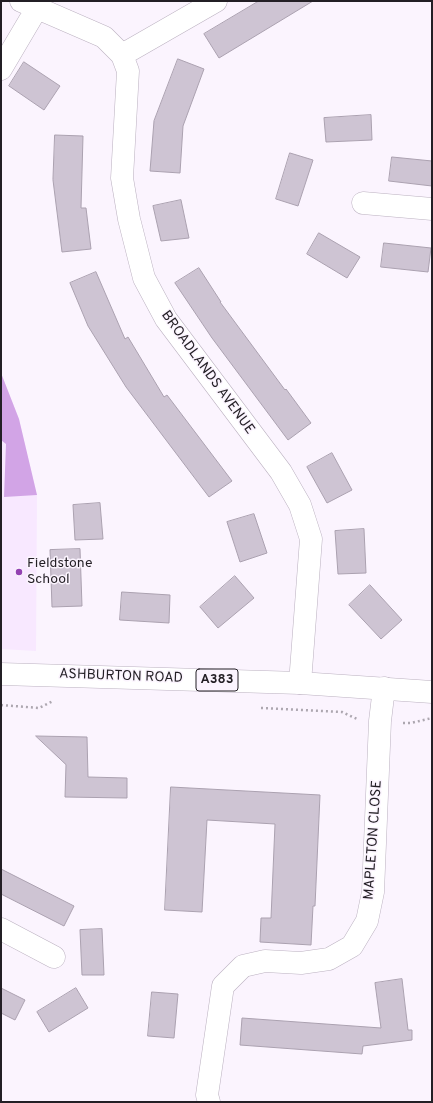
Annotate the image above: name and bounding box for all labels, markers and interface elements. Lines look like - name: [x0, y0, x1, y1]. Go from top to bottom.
- street label: BROADLANDS AVENUE: [157, 308, 257, 438]
- place label: Fieldstone School: [27, 556, 92, 588]
- marker: Fieldstone School: [14, 567, 24, 577]
- street label: ASHBURTON ROAD: [59, 666, 183, 688]
- road number: A383: [196, 669, 238, 691]
- street label: MAPLETON CLOSE: [361, 780, 387, 900]

